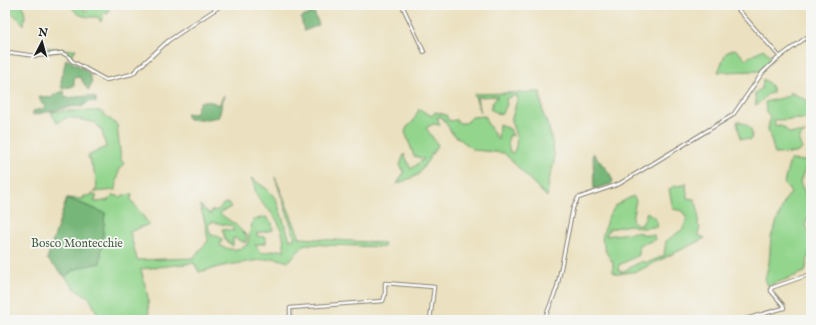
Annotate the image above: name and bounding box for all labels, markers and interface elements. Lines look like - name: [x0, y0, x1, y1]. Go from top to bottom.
- north arrow: [22, 22, 62, 62]
- text: N: [36, 25, 49, 41]
- park label: Bosco Montecchie: [31, 236, 123, 251]

